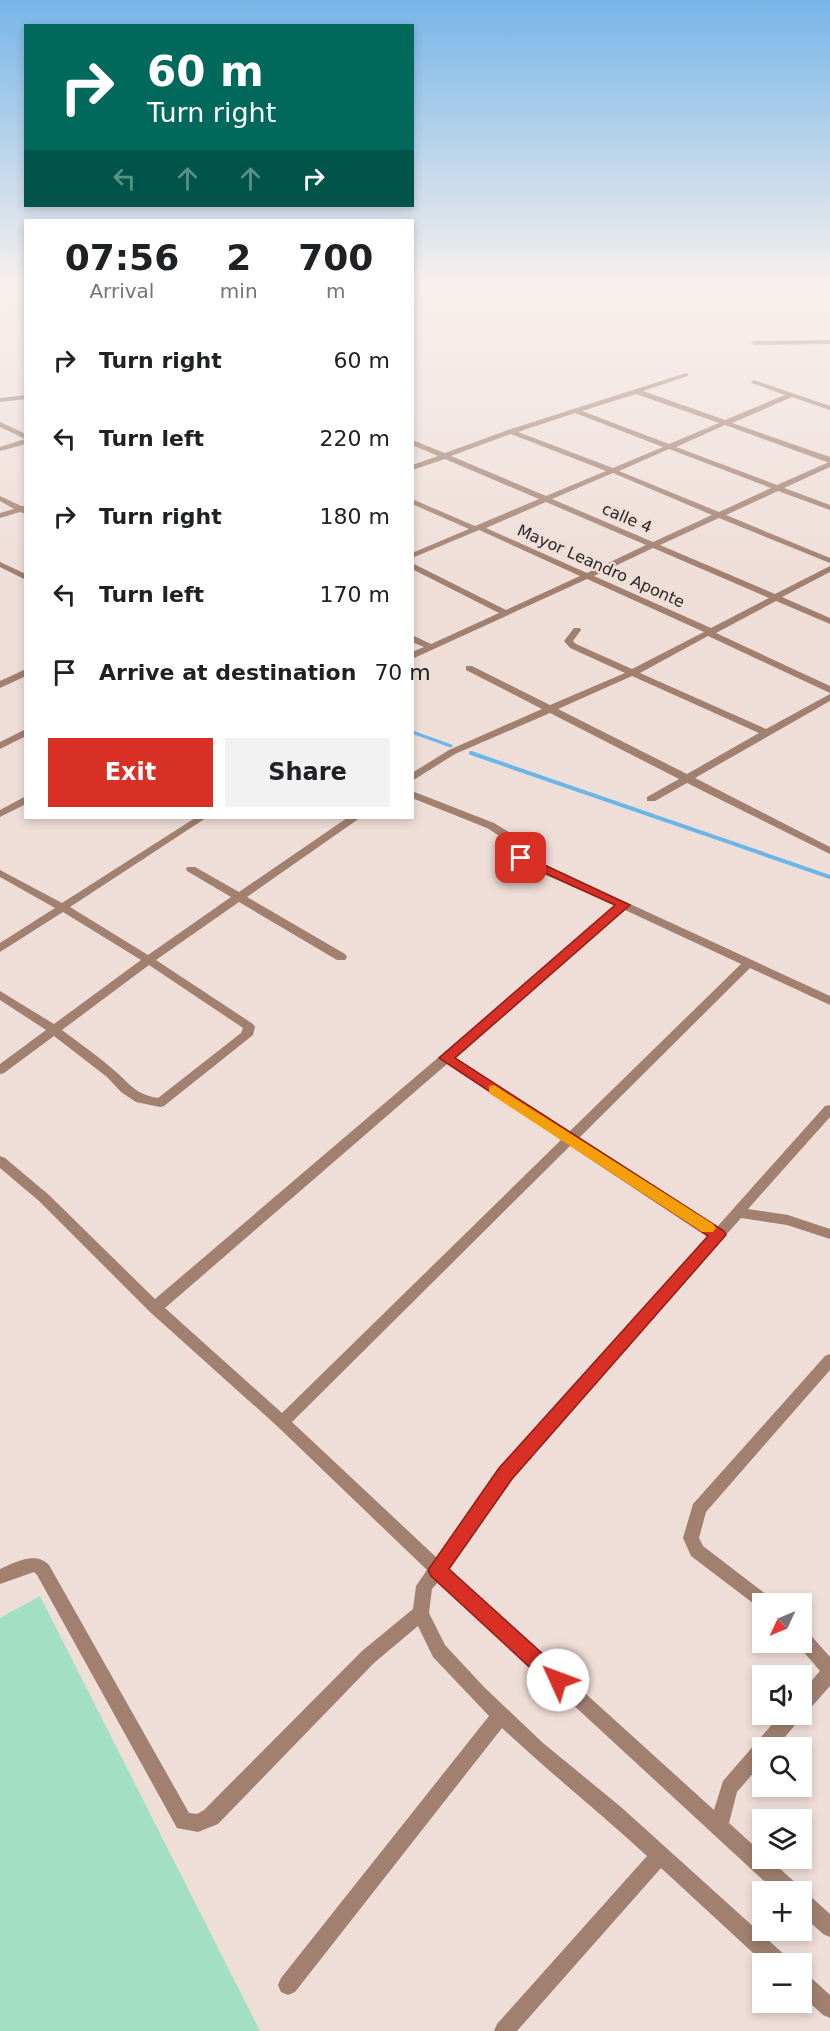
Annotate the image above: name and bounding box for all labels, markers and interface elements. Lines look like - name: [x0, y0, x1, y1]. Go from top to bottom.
- text: 60 m: [147, 47, 264, 96]
- icon: right: [48, 48, 126, 126]
- text: Turn right: [147, 97, 276, 128]
- icon: left: [108, 162, 141, 195]
- icon: ahead: [171, 162, 204, 195]
- icon: ahead: [234, 162, 267, 195]
- icon: right: [297, 162, 330, 195]
- text: 07:56: [65, 237, 179, 278]
- text: 2: [226, 237, 251, 278]
- text: 700: [298, 237, 373, 278]
- text: Arrival: [89, 279, 154, 303]
- text: min: [220, 279, 258, 303]
- text: m: [326, 279, 346, 303]
- icon: right: [48, 344, 81, 377]
- text: Turn right: [99, 348, 222, 373]
- text: 60 m: [334, 348, 390, 373]
- icon: left: [48, 422, 81, 455]
- text: Turn left: [99, 426, 204, 451]
- text: 220 m: [320, 426, 390, 451]
- street label: calle 4: [599, 499, 655, 537]
- icon: right: [48, 500, 81, 533]
- text: Turn right: [99, 504, 222, 529]
- text: 180 m: [320, 504, 390, 529]
- street label: Mayor Leandro Aponte: [514, 520, 688, 612]
- icon: left: [48, 578, 81, 611]
- text: Turn left: [99, 582, 204, 607]
- text: 170 m: [320, 582, 390, 607]
- icon: arrive: [48, 656, 81, 689]
- text: Arrive at destination: [99, 660, 356, 685]
- text: 70 m: [374, 660, 431, 685]
- button: Exit: [48, 738, 213, 807]
- button: Share: [225, 738, 390, 807]
- pin: [495, 832, 546, 883]
- icon: arrive: [504, 841, 537, 874]
- north arrow: [752, 1593, 812, 1653]
- map controls: [752, 1593, 812, 2013]
- position arrow: [526, 1648, 590, 1712]
- button: sound: [752, 1665, 812, 1725]
- button: search: [752, 1737, 812, 1797]
- button: layers: [752, 1809, 812, 1869]
- button: +: [752, 1881, 812, 1941]
- button: −: [752, 1953, 812, 2013]

